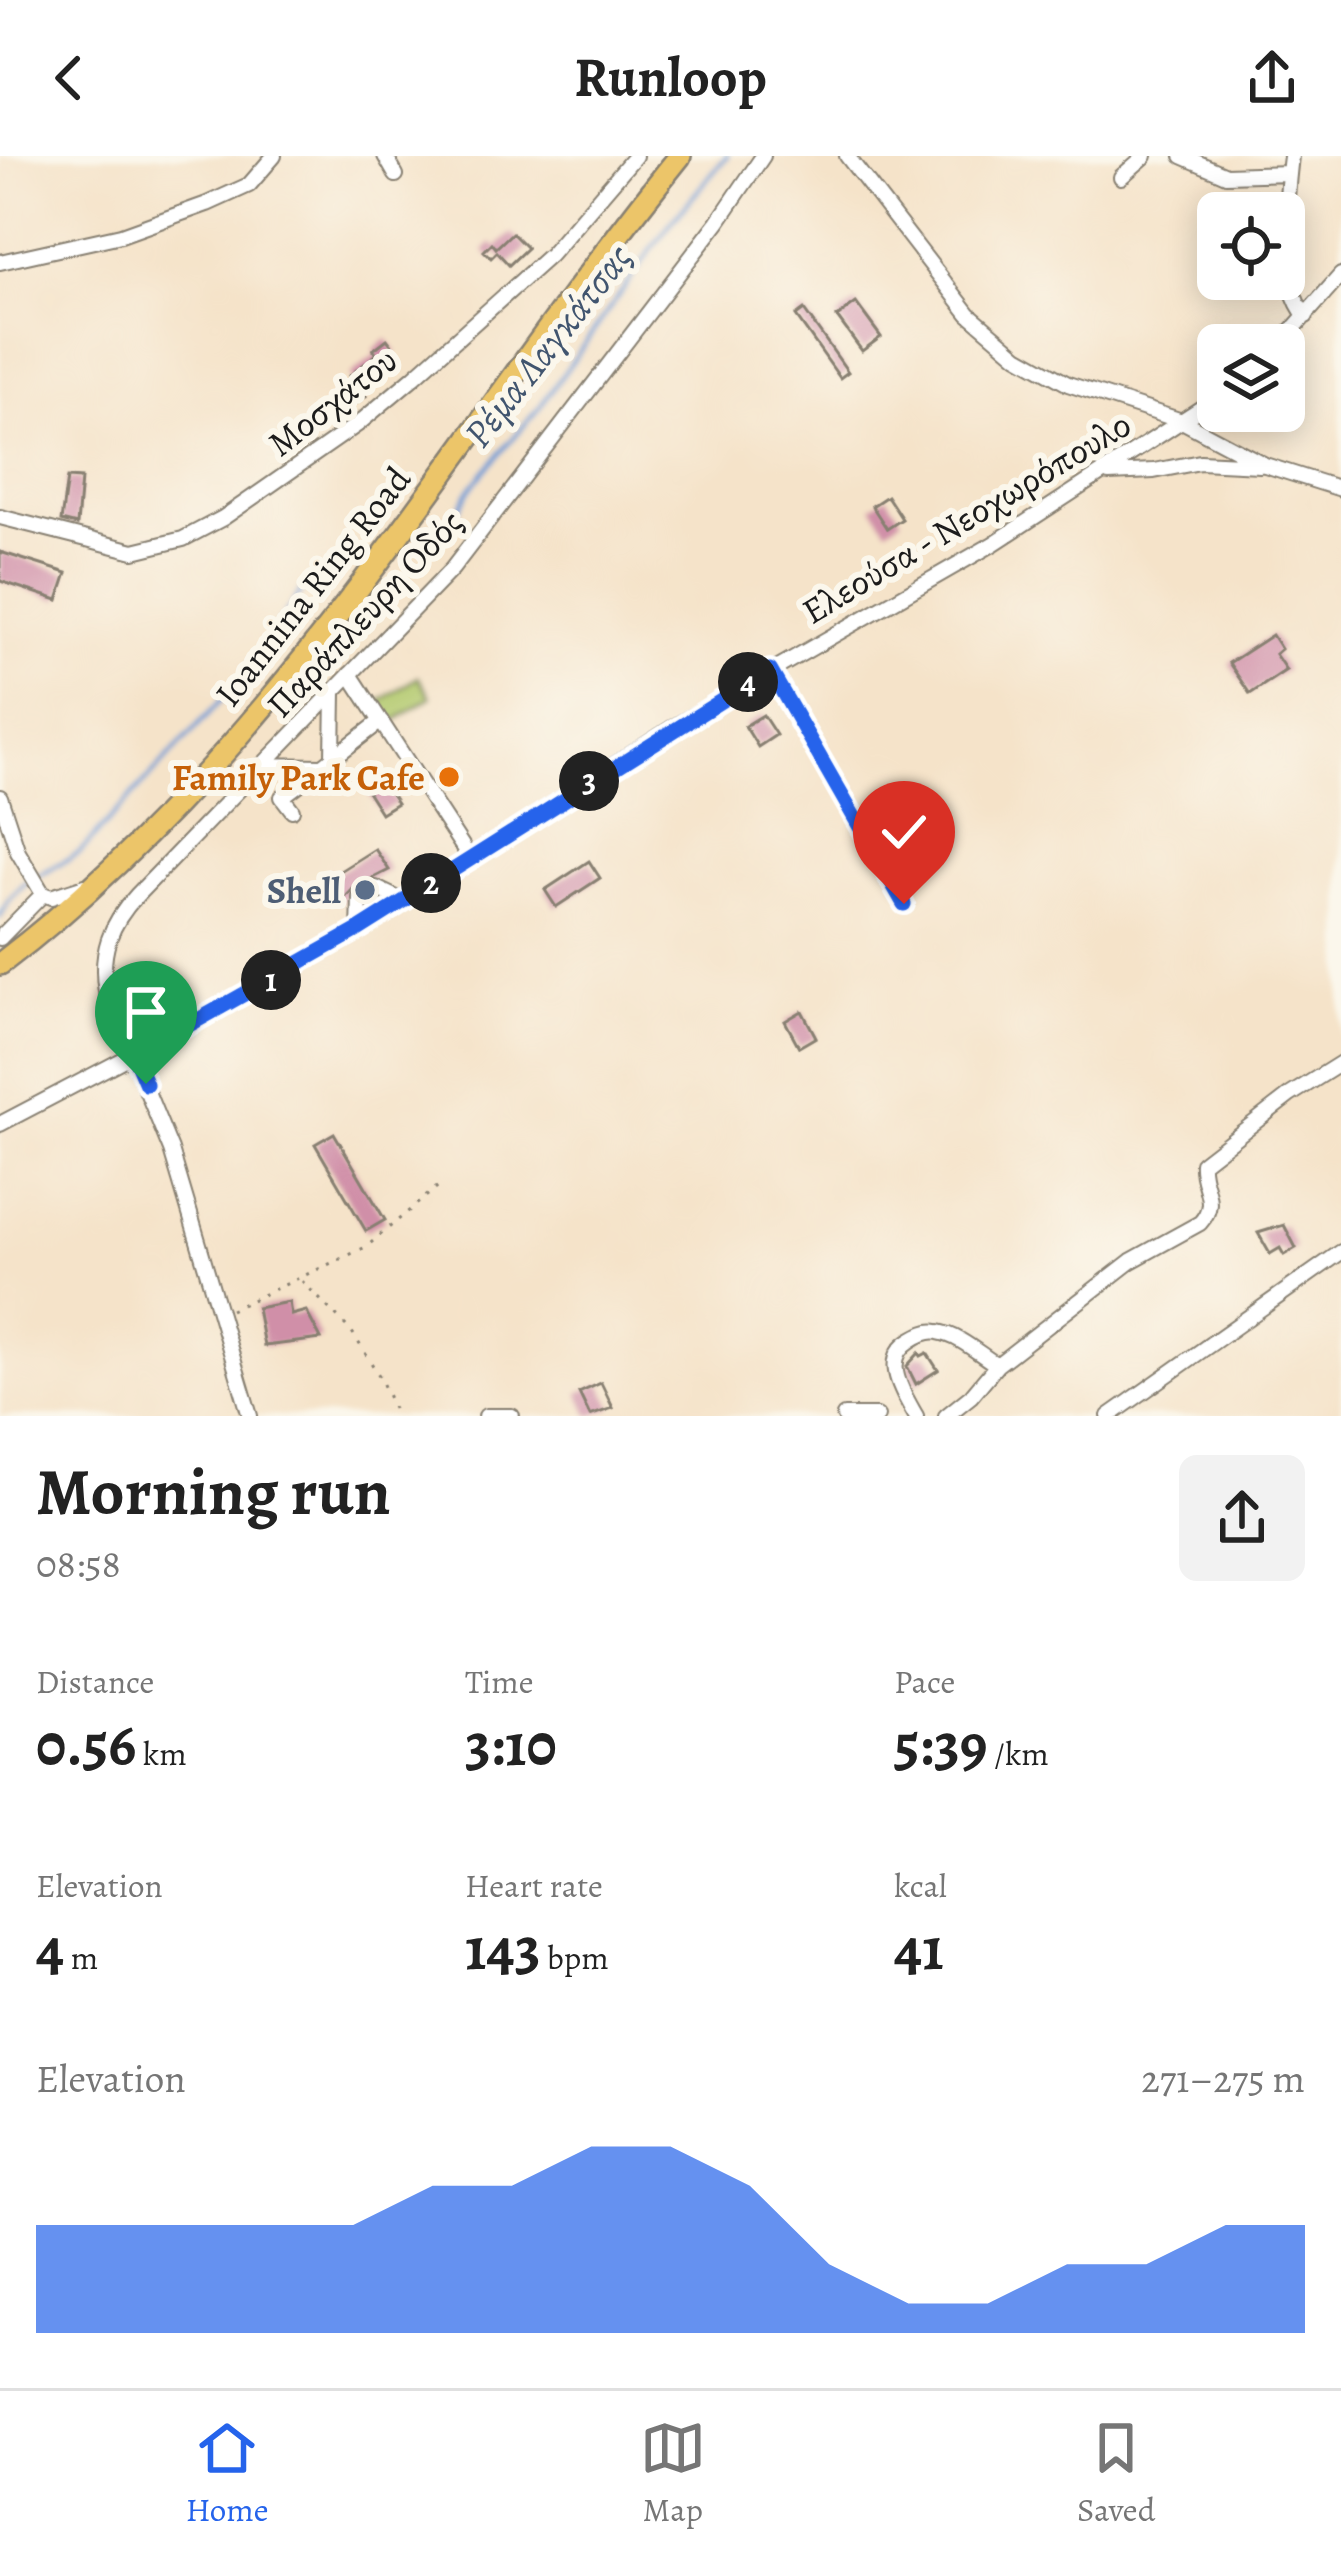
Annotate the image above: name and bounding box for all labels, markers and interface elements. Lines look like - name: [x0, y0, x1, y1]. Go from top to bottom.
- text: Runloop: [574, 41, 767, 115]
- icon: back: [36, 45, 102, 111]
- icon: share: [1239, 45, 1305, 111]
- map controls: [1197, 192, 1305, 432]
- button: locate: [1197, 192, 1305, 300]
- water label: Ρέμα Λαγκάτσας: [451, 232, 644, 458]
- button: layers: [1197, 324, 1305, 432]
- street label: Μοσχάτου: [257, 335, 407, 467]
- street label: Ελεούσα - Νεοχωρόπουλο: [793, 400, 1140, 635]
- street label: Ioannina Ring Road: [203, 456, 422, 716]
- street label: Παράπλευρη Οδός: [255, 499, 474, 728]
- pin: 4: [718, 652, 778, 712]
- text: 4: [740, 659, 756, 704]
- pin: 3: [559, 751, 619, 811]
- place label: Family Park Cafe: [172, 753, 425, 802]
- text: 3: [582, 758, 596, 803]
- marker: Family Park Cafe: [436, 764, 462, 790]
- pin: [853, 781, 955, 904]
- icon: check: [871, 799, 937, 865]
- pin: 2: [401, 853, 461, 913]
- text: 2: [423, 860, 439, 905]
- place label: Shell: [267, 866, 342, 915]
- marker: Shell: [352, 877, 378, 903]
- pin: 1: [241, 950, 301, 1010]
- text: 1: [265, 957, 277, 1002]
- pin: [95, 961, 197, 1084]
- icon: arrive: [113, 979, 179, 1045]
- text: Morning run: [36, 1447, 391, 1537]
- button: share: [1179, 1455, 1305, 1581]
- text: 08:58: [36, 1537, 121, 1590]
- text: Distance: [36, 1659, 154, 1704]
- text: Time: [465, 1659, 534, 1704]
- text: Pace: [894, 1659, 955, 1704]
- text: 0.56: [36, 1704, 136, 1786]
- text: 3:10: [465, 1704, 557, 1786]
- text: 5:39: [894, 1704, 987, 1786]
- text: km: [136, 1731, 187, 1776]
- text: /km: [987, 1731, 1049, 1776]
- text: Elevation: [36, 1863, 163, 1908]
- text: Heart rate: [465, 1863, 603, 1908]
- text: kcal: [894, 1863, 947, 1908]
- text: 4: [36, 1908, 64, 1990]
- text: 143: [465, 1908, 540, 1990]
- text: 41: [894, 1908, 944, 1990]
- text: m: [64, 1935, 98, 1980]
- text: bpm: [540, 1935, 609, 1980]
- text: Elevation: [36, 2052, 186, 2105]
- text: 271–275 m: [1141, 2052, 1305, 2105]
- tab: Home: [186, 2415, 269, 2532]
- tab: Map: [640, 2415, 706, 2532]
- tab: Saved: [1077, 2415, 1155, 2532]

